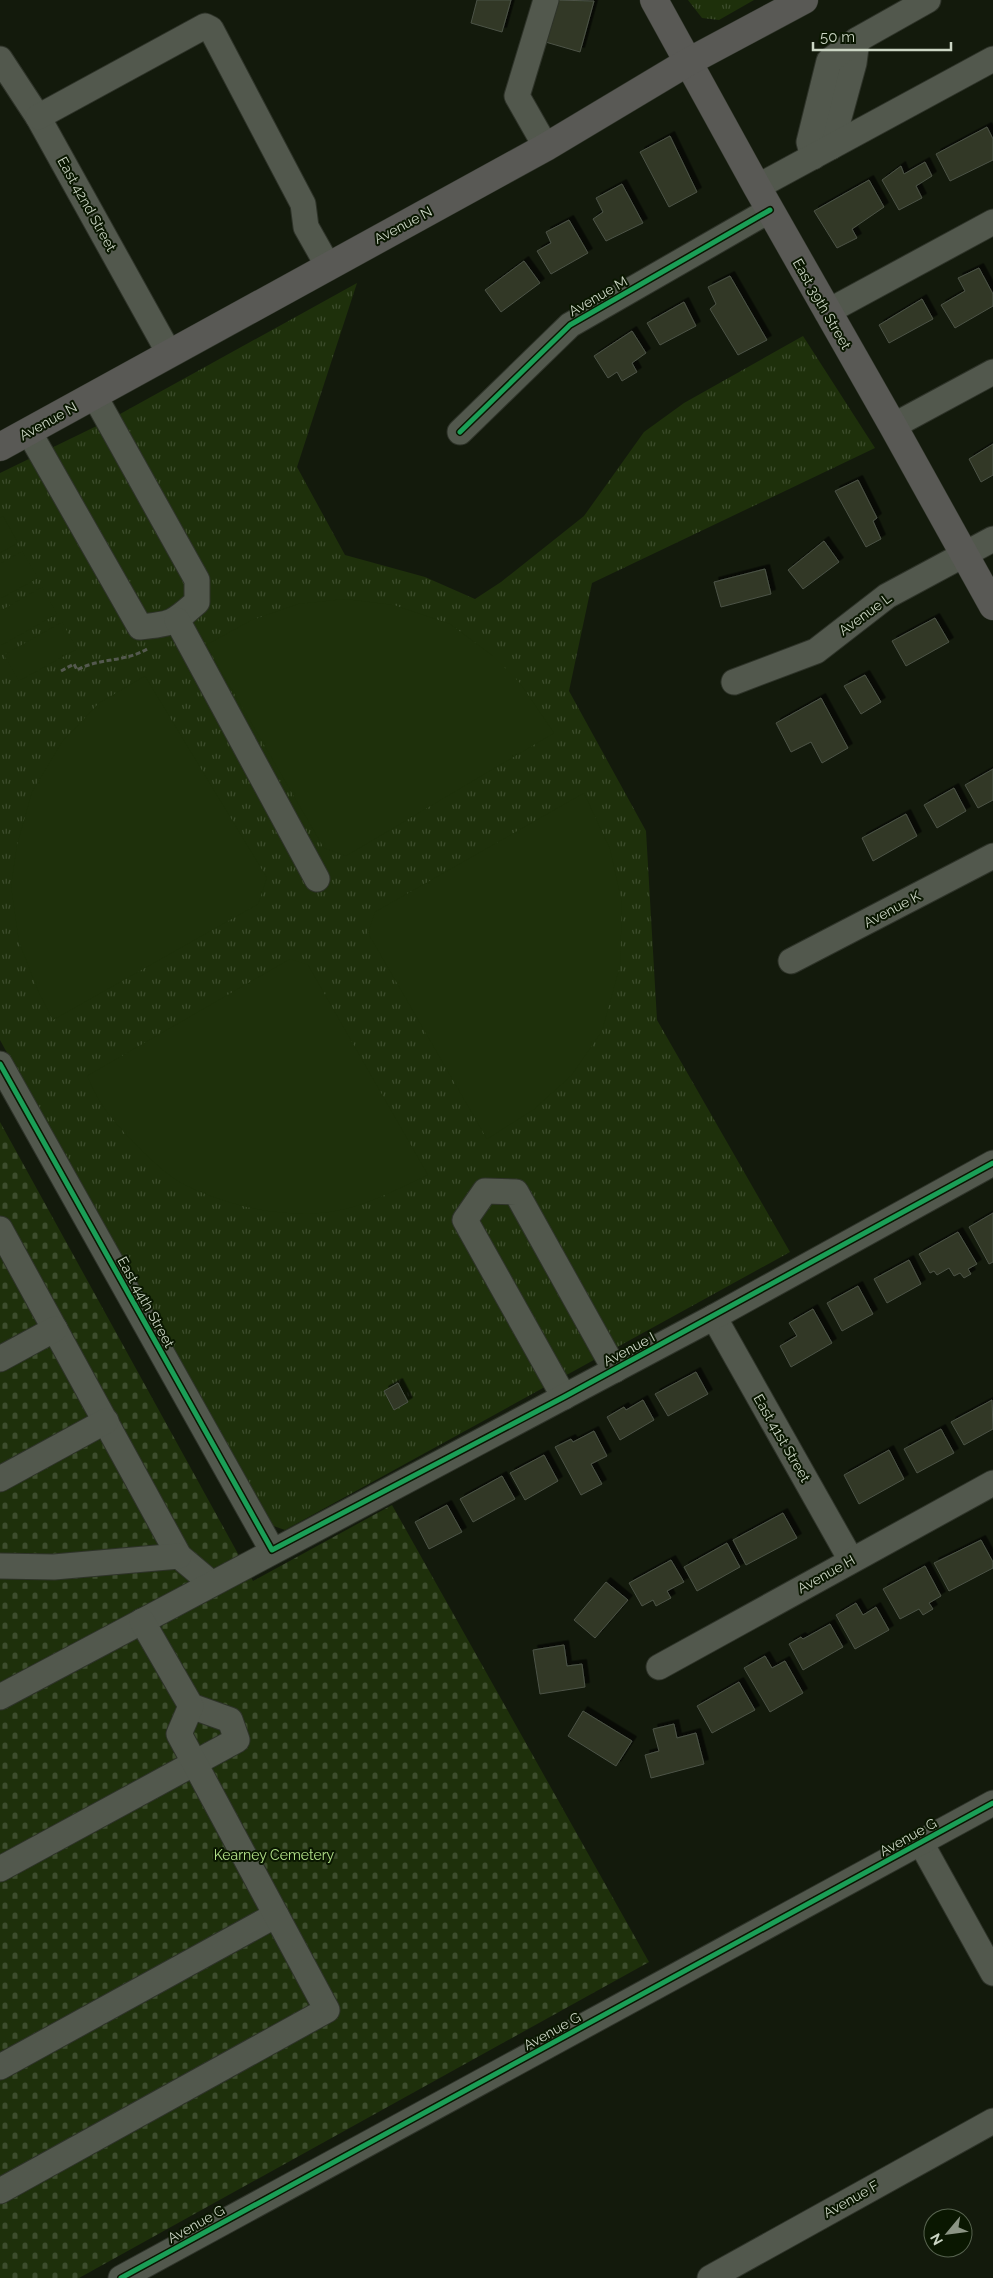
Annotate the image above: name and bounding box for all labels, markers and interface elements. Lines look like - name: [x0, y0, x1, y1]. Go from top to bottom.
- scale bar: [813, 20, 950, 52]
- text: 50 m: [820, 28, 855, 46]
- street label: East 42nd Street: [54, 154, 120, 254]
- street label: Avenue N: [371, 203, 435, 247]
- street label: East 39th Street: [790, 256, 855, 352]
- street label: Avenue M: [566, 273, 630, 319]
- street label: Avenue N: [16, 399, 80, 443]
- street label: Avenue L: [836, 590, 894, 638]
- street label: Avenue K: [861, 887, 923, 931]
- street label: East 44th Street: [114, 1254, 178, 1351]
- street label: Avenue I: [600, 1329, 658, 1369]
- street label: East 41st Street: [750, 1391, 814, 1485]
- street label: Avenue H: [795, 1552, 857, 1596]
- street label: Avenue G: [877, 1815, 939, 1859]
- park label: Kearney Cemetery: [214, 1847, 335, 1863]
- street label: Avenue G: [521, 2009, 583, 2053]
- street label: Avenue F: [820, 2177, 882, 2221]
- street label: Avenue G: [165, 2202, 227, 2246]
- north arrow: [923, 2208, 973, 2258]
- text: N: [927, 2231, 946, 2248]

